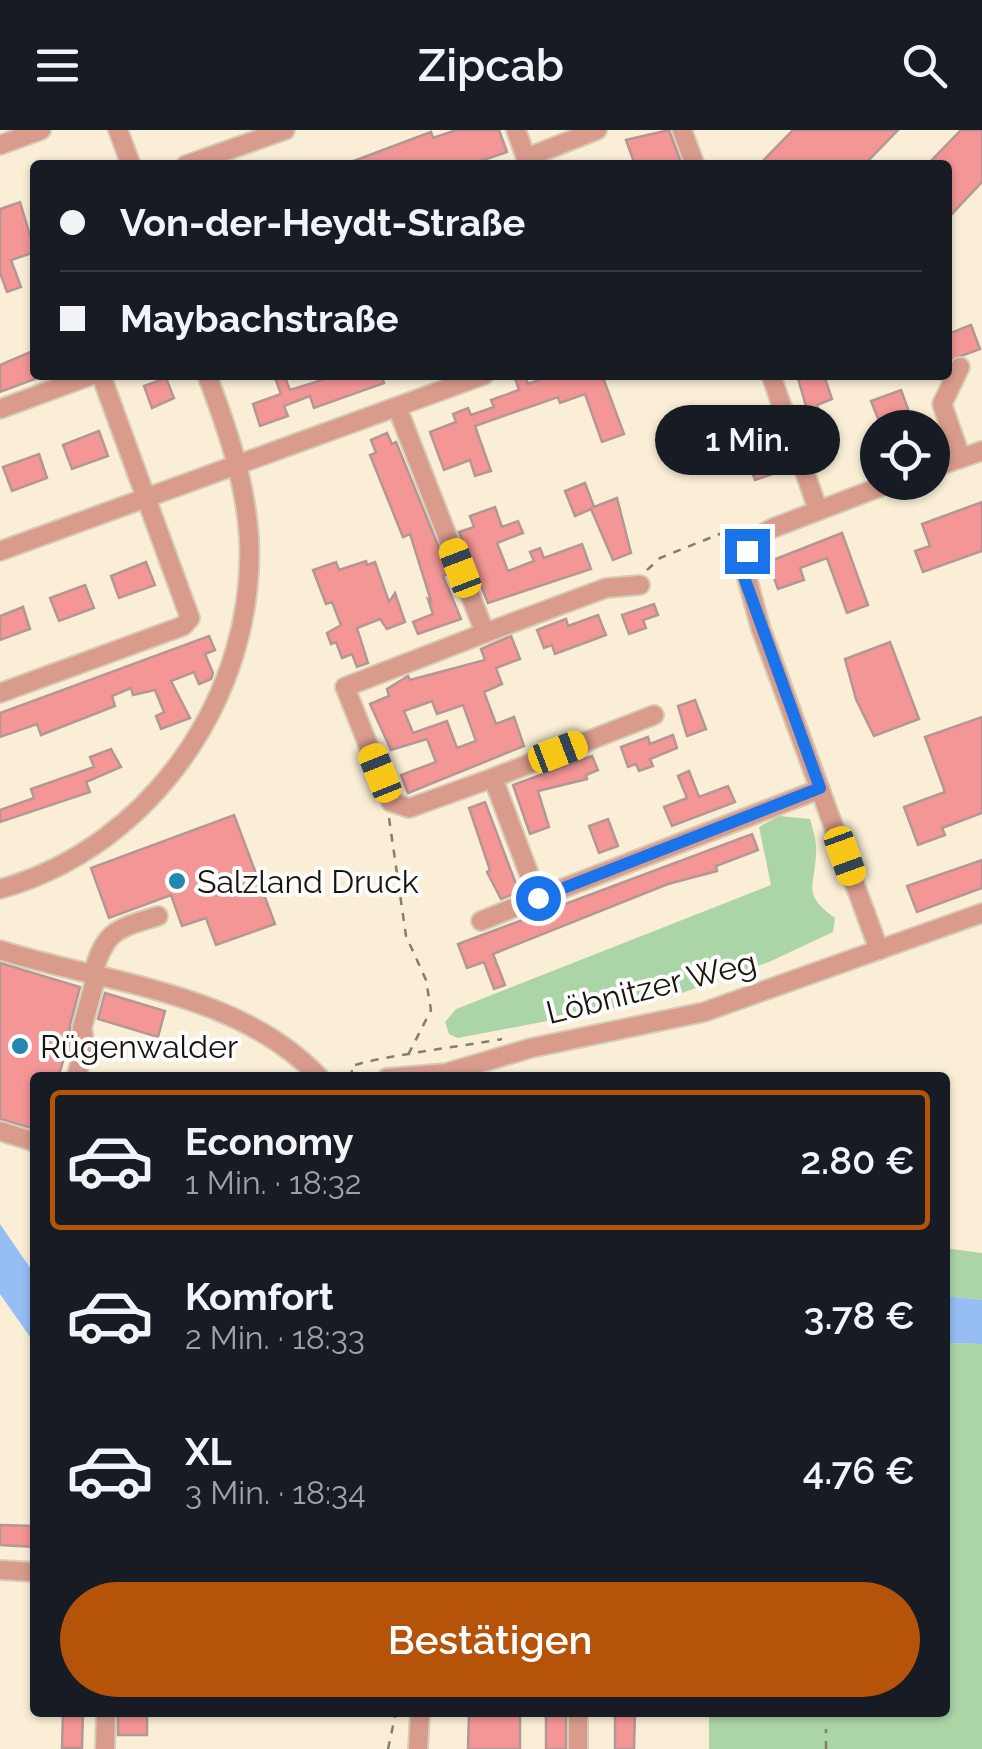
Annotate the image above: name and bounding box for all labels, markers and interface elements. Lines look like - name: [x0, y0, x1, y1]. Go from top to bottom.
- icon: menu: [30, 38, 85, 93]
- icon: search: [897, 38, 952, 93]
- text: Zipcab: [418, 39, 564, 92]
- text: Von-der-Heydt-Straße: [120, 200, 525, 245]
- text: Maybachstraße: [120, 296, 399, 341]
- callout: 1 Min.: [654, 406, 840, 476]
- map controls: [860, 410, 950, 500]
- button: locate: [860, 410, 950, 500]
- text: 1 Min.: [705, 421, 790, 458]
- route end: [725, 529, 770, 574]
- car: [435, 535, 485, 601]
- car: [525, 727, 591, 777]
- car: [355, 740, 405, 806]
- car: [821, 823, 869, 889]
- place label: Salzland Druck: [197, 863, 419, 900]
- marker: Salzland Druck: [166, 870, 188, 892]
- route start: [516, 876, 561, 921]
- street label: Löbnitzer Weg: [542, 943, 760, 1031]
- place label: Rügenwalder: [40, 1028, 238, 1065]
- marker: Rügenwalder: [9, 1035, 31, 1057]
- icon: car: [65, 1115, 155, 1205]
- text: Economy: [185, 1119, 354, 1164]
- text: 2.80 €: [800, 1138, 915, 1183]
- text: 1 Min. · 18:32: [185, 1164, 361, 1201]
- icon: car: [65, 1270, 155, 1360]
- text: Komfort: [185, 1274, 334, 1319]
- text: 3.78 €: [804, 1293, 915, 1338]
- text: 2 Min. · 18:33: [185, 1319, 365, 1356]
- icon: car: [65, 1425, 155, 1515]
- text: XL: [185, 1429, 232, 1474]
- text: 4.76 €: [803, 1448, 915, 1493]
- text: 3 Min. · 18:34: [185, 1474, 366, 1511]
- button: Bestätigen: [60, 1582, 920, 1697]

